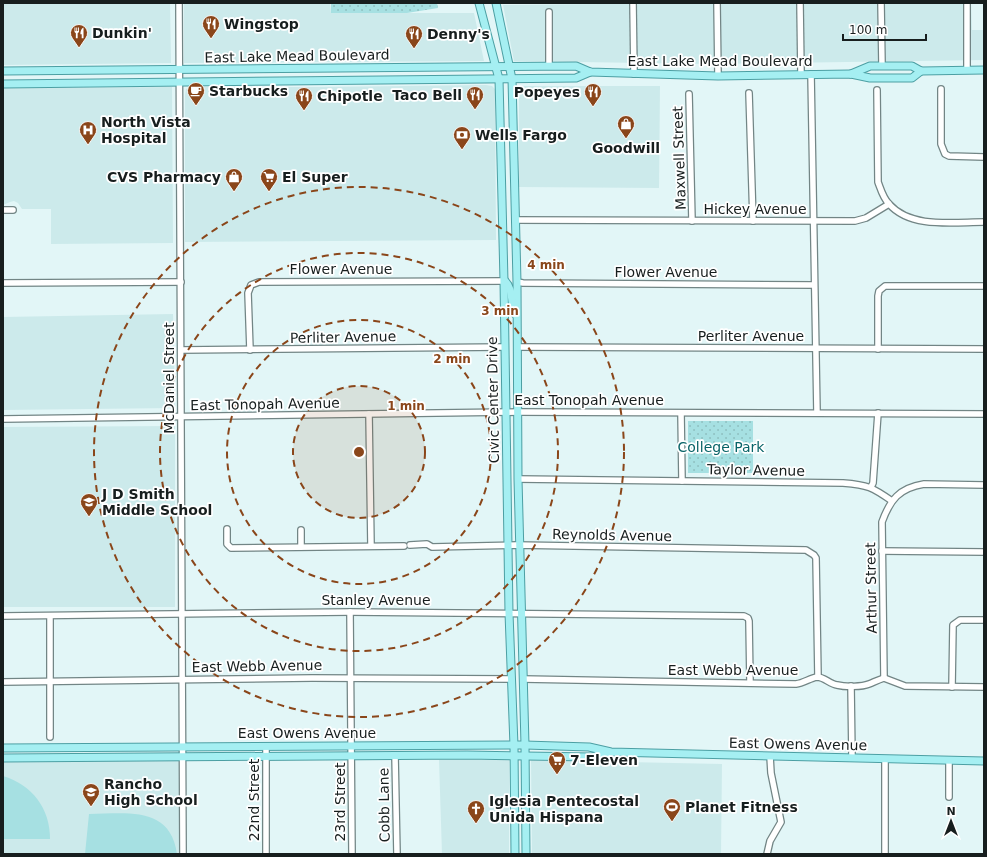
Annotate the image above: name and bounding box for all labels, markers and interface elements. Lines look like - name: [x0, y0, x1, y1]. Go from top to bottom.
- restaurant icon: Wingstop: [201, 14, 221, 39]
- place label: Wingstop: [224, 16, 299, 32]
- scale bar: [843, 16, 926, 42]
- restaurant icon: Dunkin': [69, 23, 89, 48]
- text: 100 m: [849, 23, 887, 37]
- restaurant icon: Denny's: [404, 24, 424, 49]
- place label: Dunkin': [92, 25, 152, 41]
- place label: Denny's: [427, 26, 490, 42]
- street label: East Lake Mead Boulevard: [204, 46, 390, 66]
- street label: East Lake Mead Boulevard: [627, 53, 813, 69]
- cafe icon: Starbucks: [186, 81, 206, 106]
- restaurant icon: Popeyes: [583, 82, 603, 107]
- place label: Starbucks: [209, 83, 288, 99]
- place label: Popeyes: [514, 84, 580, 100]
- restaurant icon: Taco Bell: [465, 85, 485, 110]
- restaurant icon: Chipotle: [294, 86, 314, 111]
- place label: Taco Bell: [392, 87, 462, 103]
- place label: Chipotle: [317, 88, 383, 104]
- street label: Maxwell Street: [669, 105, 689, 210]
- place label: North Vista Hospital: [101, 114, 191, 146]
- shop icon: Goodwill: [616, 114, 636, 139]
- hospital icon: North Vista Hospital: [78, 120, 98, 145]
- bank icon: Wells Fargo: [452, 125, 472, 150]
- place label: Wells Fargo: [475, 127, 567, 143]
- place label: Goodwill: [592, 140, 660, 156]
- shop icon: CVS Pharmacy: [224, 167, 244, 192]
- supermarket icon: El Super: [259, 167, 279, 192]
- place label: CVS Pharmacy: [107, 169, 221, 185]
- place label: El Super: [282, 169, 348, 185]
- street label: Hickey Avenue: [703, 201, 807, 217]
- text: 4 min: [527, 258, 565, 272]
- street label: Flower Avenue: [290, 261, 392, 277]
- street label: Flower Avenue: [615, 264, 717, 280]
- text: 3 min: [481, 304, 519, 318]
- street label: McDaniel Street: [161, 322, 177, 434]
- street label: Perliter Avenue: [290, 328, 396, 346]
- street label: Perliter Avenue: [698, 328, 804, 344]
- street label: Civic Center Drive: [484, 336, 502, 464]
- text: 2 min: [433, 352, 471, 366]
- street label: East Tonopah Avenue: [514, 392, 664, 408]
- street label: East Tonopah Avenue: [190, 395, 340, 413]
- text: 1 min: [387, 399, 425, 413]
- park label: College Park: [678, 439, 765, 455]
- centre of rings: [352, 445, 366, 459]
- street label: Taylor Avenue: [706, 461, 805, 479]
- place label: J D Smith Middle School: [101, 486, 212, 518]
- school or university icon: J D Smith Middle School: [79, 492, 99, 517]
- street label: Reynolds Avenue: [552, 526, 672, 544]
- street label: Arthur Street: [862, 542, 880, 634]
- street label: Stanley Avenue: [321, 592, 431, 608]
- street label: East Webb Avenue: [192, 657, 322, 675]
- street label: East Webb Avenue: [668, 662, 798, 678]
- street label: East Owens Avenue: [238, 725, 376, 741]
- street label: East Owens Avenue: [729, 735, 867, 753]
- supermarket icon: 7-Eleven: [547, 750, 567, 775]
- place label: 7-Eleven: [570, 752, 638, 768]
- street label: 22nd Street: [246, 758, 262, 841]
- street label: 23rd Street: [332, 762, 348, 842]
- street label: Cobb Lane: [375, 768, 393, 842]
- place label: Rancho High School: [104, 776, 198, 808]
- school or university icon: Rancho High School: [81, 782, 101, 807]
- place label: Iglesia Pentecostal Unida Hispana: [489, 793, 639, 825]
- sports icon: Planet Fitness: [662, 797, 682, 822]
- church icon: Iglesia Pentecostal Unida Hispana: [466, 799, 486, 824]
- place label: Planet Fitness: [685, 799, 798, 815]
- north arrow: [931, 801, 971, 841]
- text: N: [946, 805, 956, 818]

